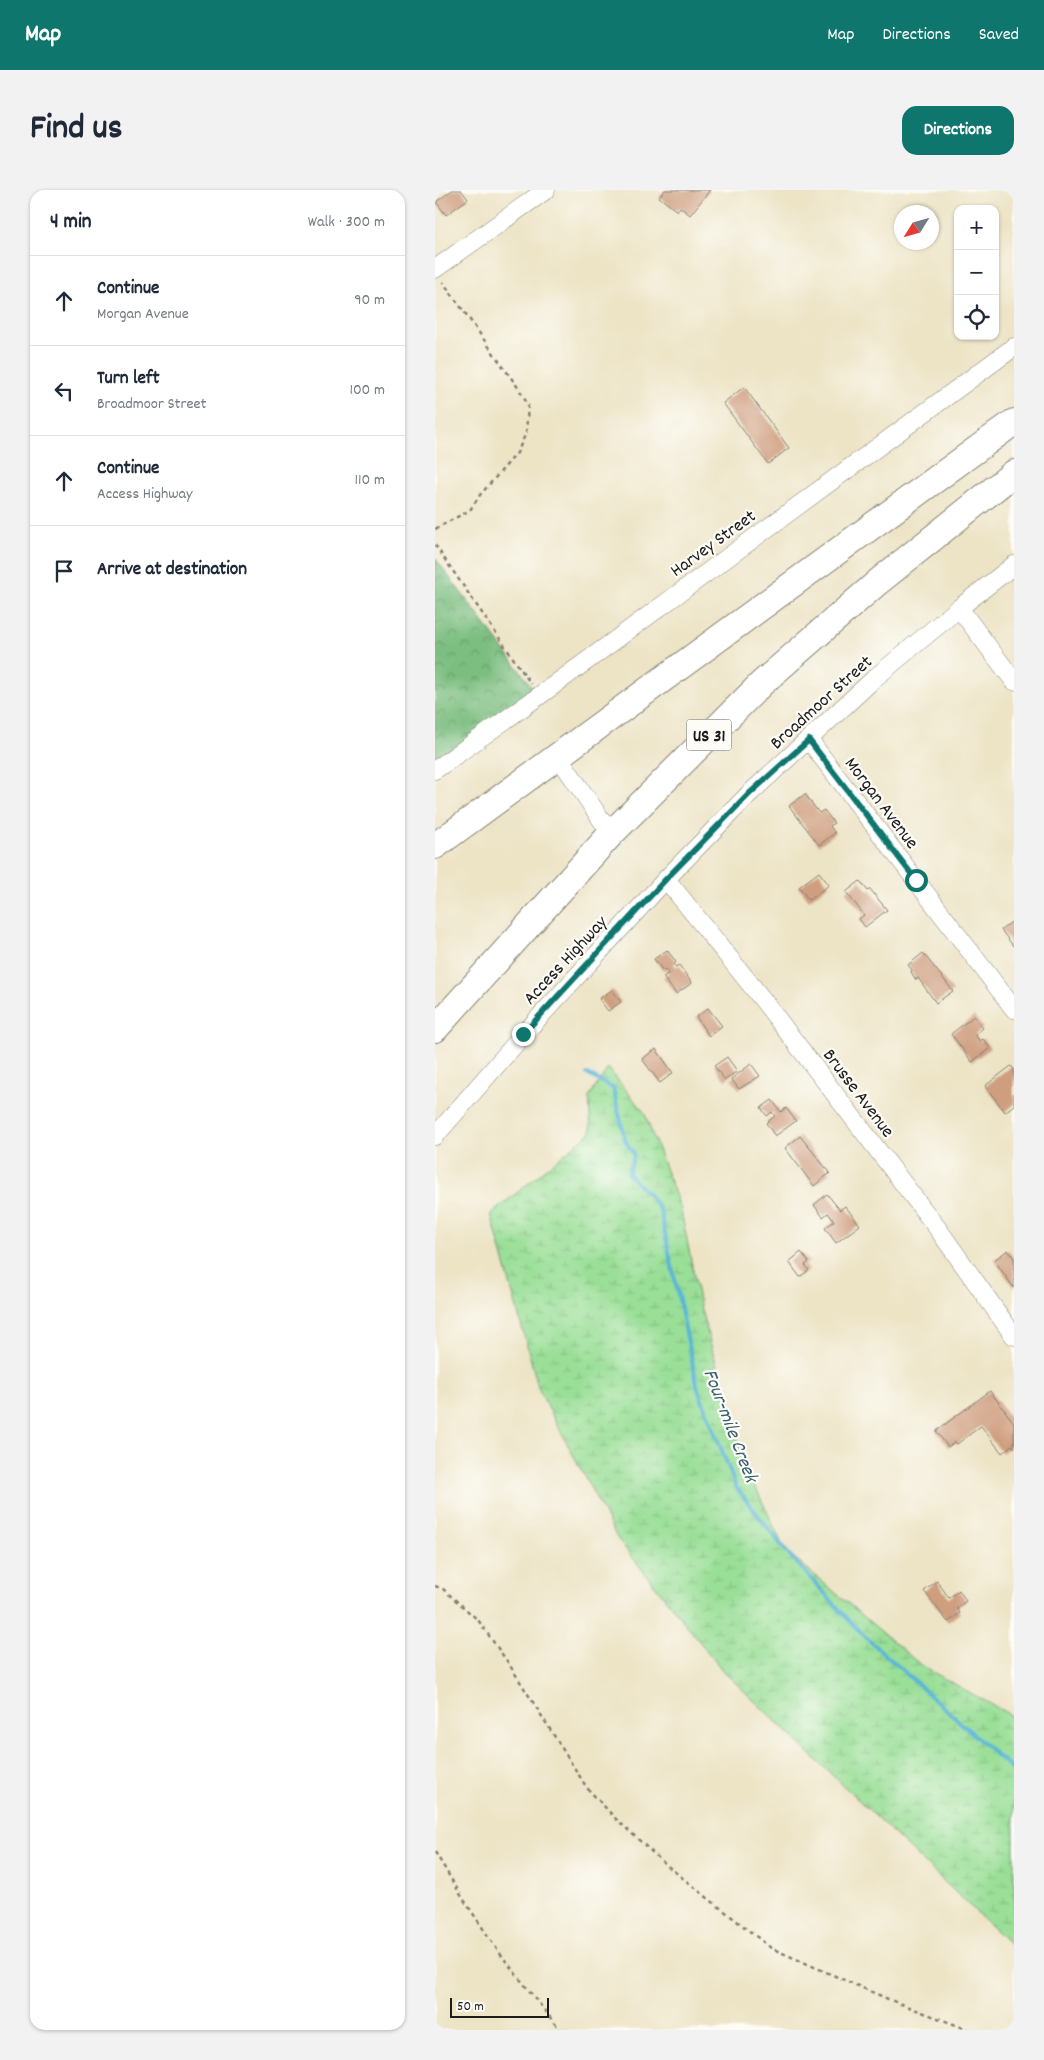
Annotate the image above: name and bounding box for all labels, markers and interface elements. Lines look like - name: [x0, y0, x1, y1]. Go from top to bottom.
- text: Map: [25, 18, 61, 52]
- text: Map: [827, 23, 854, 48]
- text: Directions: [882, 23, 951, 48]
- text: Saved: [979, 23, 1019, 48]
- text: Find us: [30, 105, 122, 155]
- button: Directions: [902, 106, 1014, 155]
- north arrow: [894, 205, 939, 250]
- map controls: [954, 205, 999, 340]
- button: +: [954, 205, 999, 250]
- text: 4 min: [50, 208, 92, 238]
- text: Walk · 300 m: [308, 211, 385, 234]
- button: −: [954, 250, 999, 295]
- text: Continue: [97, 276, 159, 303]
- icon: ahead: [50, 287, 78, 315]
- text: 90 m: [354, 289, 385, 312]
- button: locate: [954, 295, 999, 340]
- text: Morgan Avenue: [97, 303, 189, 326]
- text: Turn left: [97, 366, 160, 393]
- icon: left: [50, 377, 78, 405]
- text: 100 m: [349, 379, 385, 402]
- text: Broadmoor Street: [97, 393, 206, 416]
- text: Continue: [97, 456, 159, 483]
- icon: ahead: [50, 467, 78, 495]
- text: 110 m: [355, 469, 385, 492]
- text: Access Highway: [97, 483, 193, 506]
- street label: Harvey Street: [666, 504, 763, 585]
- icon: arrive: [50, 557, 78, 585]
- text: Arrive at destination: [97, 557, 247, 584]
- street label: Broadmoor Street: [765, 650, 880, 757]
- road number: US 31: [687, 720, 731, 750]
- street label: Morgan Avenue: [837, 752, 924, 856]
- route start: [905, 869, 928, 892]
- street label: Access Highway: [518, 910, 615, 1012]
- route end: [512, 1023, 535, 1046]
- street label: Brusse Avenue: [815, 1044, 900, 1144]
- water label: Four-mile Creek: [695, 1365, 764, 1488]
- scale bar: [450, 1995, 549, 2018]
- text: 50 m: [457, 1997, 484, 2017]

